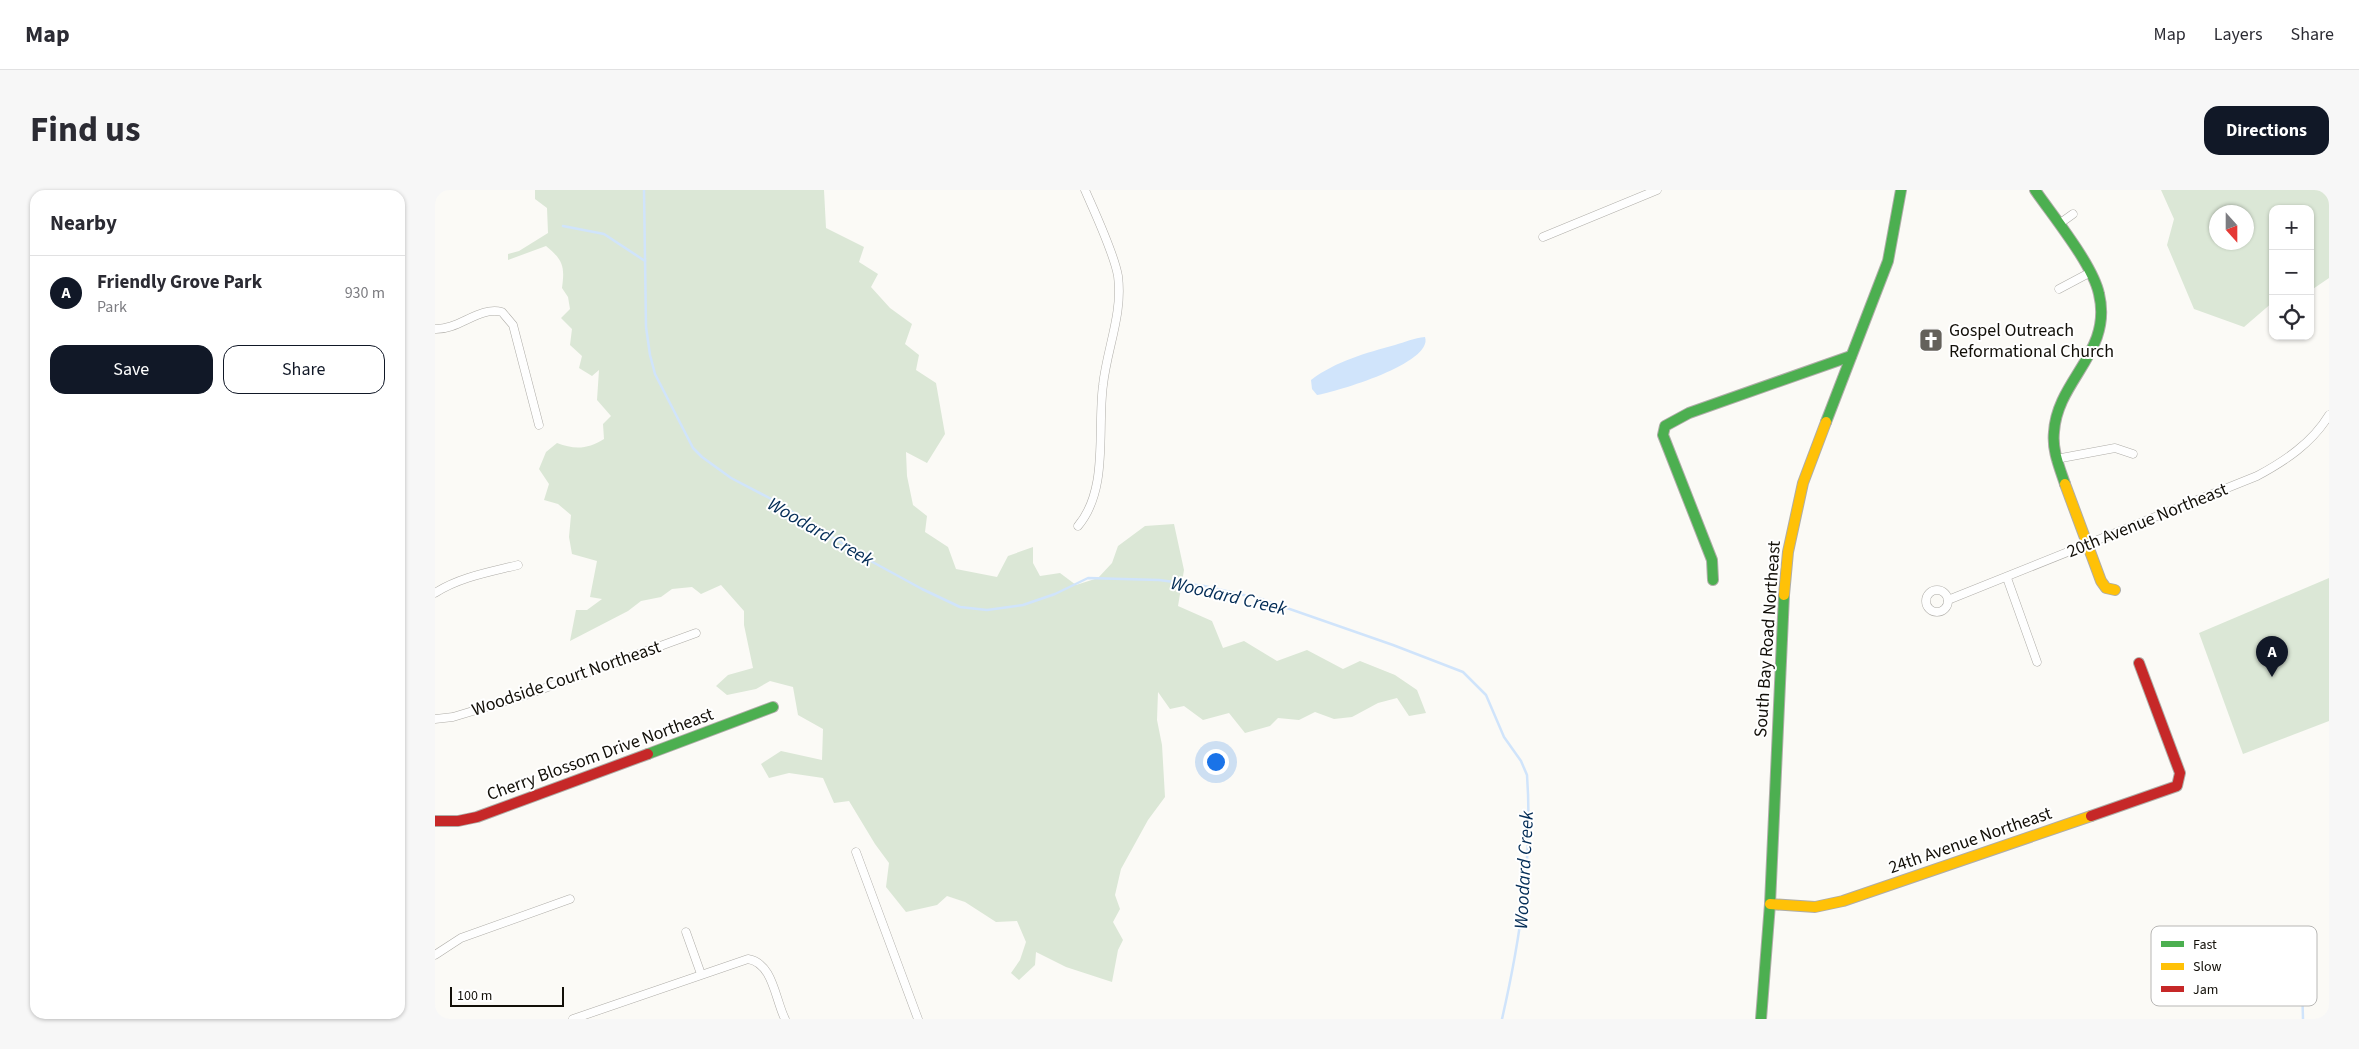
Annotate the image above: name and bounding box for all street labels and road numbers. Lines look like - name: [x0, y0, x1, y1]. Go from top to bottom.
- street label: 20th Avenue Northeast: [2063, 477, 2231, 564]
- street label: South Bay Road Northeast: [1748, 540, 1787, 738]
- street label: Woodside Court Northeast: [468, 634, 664, 723]
- street label: Cherry Blossom Drive Northeast: [483, 702, 717, 807]
- street label: 24th Avenue Northeast: [1885, 801, 2055, 880]

